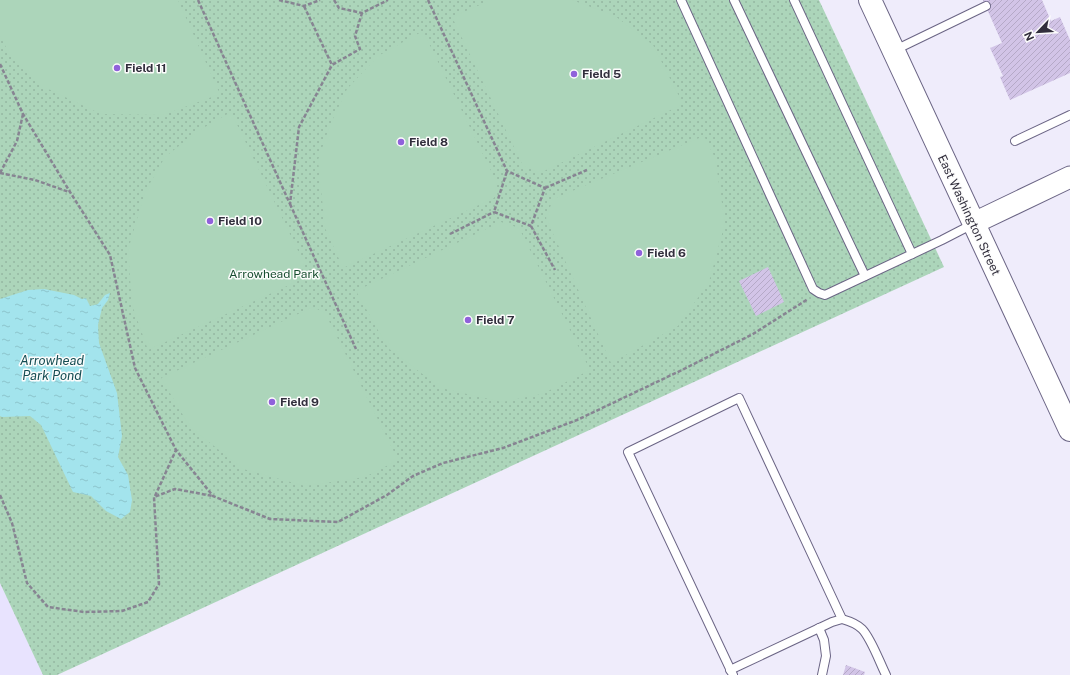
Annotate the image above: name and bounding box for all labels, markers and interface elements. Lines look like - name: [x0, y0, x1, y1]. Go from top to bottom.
- north arrow: [1018, 12, 1058, 52]
- text: N: [1022, 30, 1036, 43]
- place label: Field 11: [125, 61, 166, 75]
- marker: Field 11: [112, 63, 122, 73]
- place label: Field 5: [582, 67, 621, 81]
- marker: Field 5: [569, 69, 579, 79]
- place label: Field 8: [409, 135, 448, 149]
- marker: Field 8: [396, 137, 406, 147]
- street label: East Washington Street: [935, 153, 1003, 278]
- place label: Field 10: [218, 214, 262, 228]
- marker: Field 10: [205, 216, 215, 226]
- place label: Field 6: [647, 246, 686, 260]
- marker: Field 6: [634, 248, 644, 258]
- park label: Arrowhead Park: [229, 267, 319, 281]
- place label: Field 7: [476, 313, 515, 327]
- marker: Field 7: [463, 315, 473, 325]
- water label: Arrowhead Park Pond: [20, 353, 84, 383]
- place label: Field 9: [280, 395, 319, 409]
- marker: Field 9: [267, 397, 277, 407]

